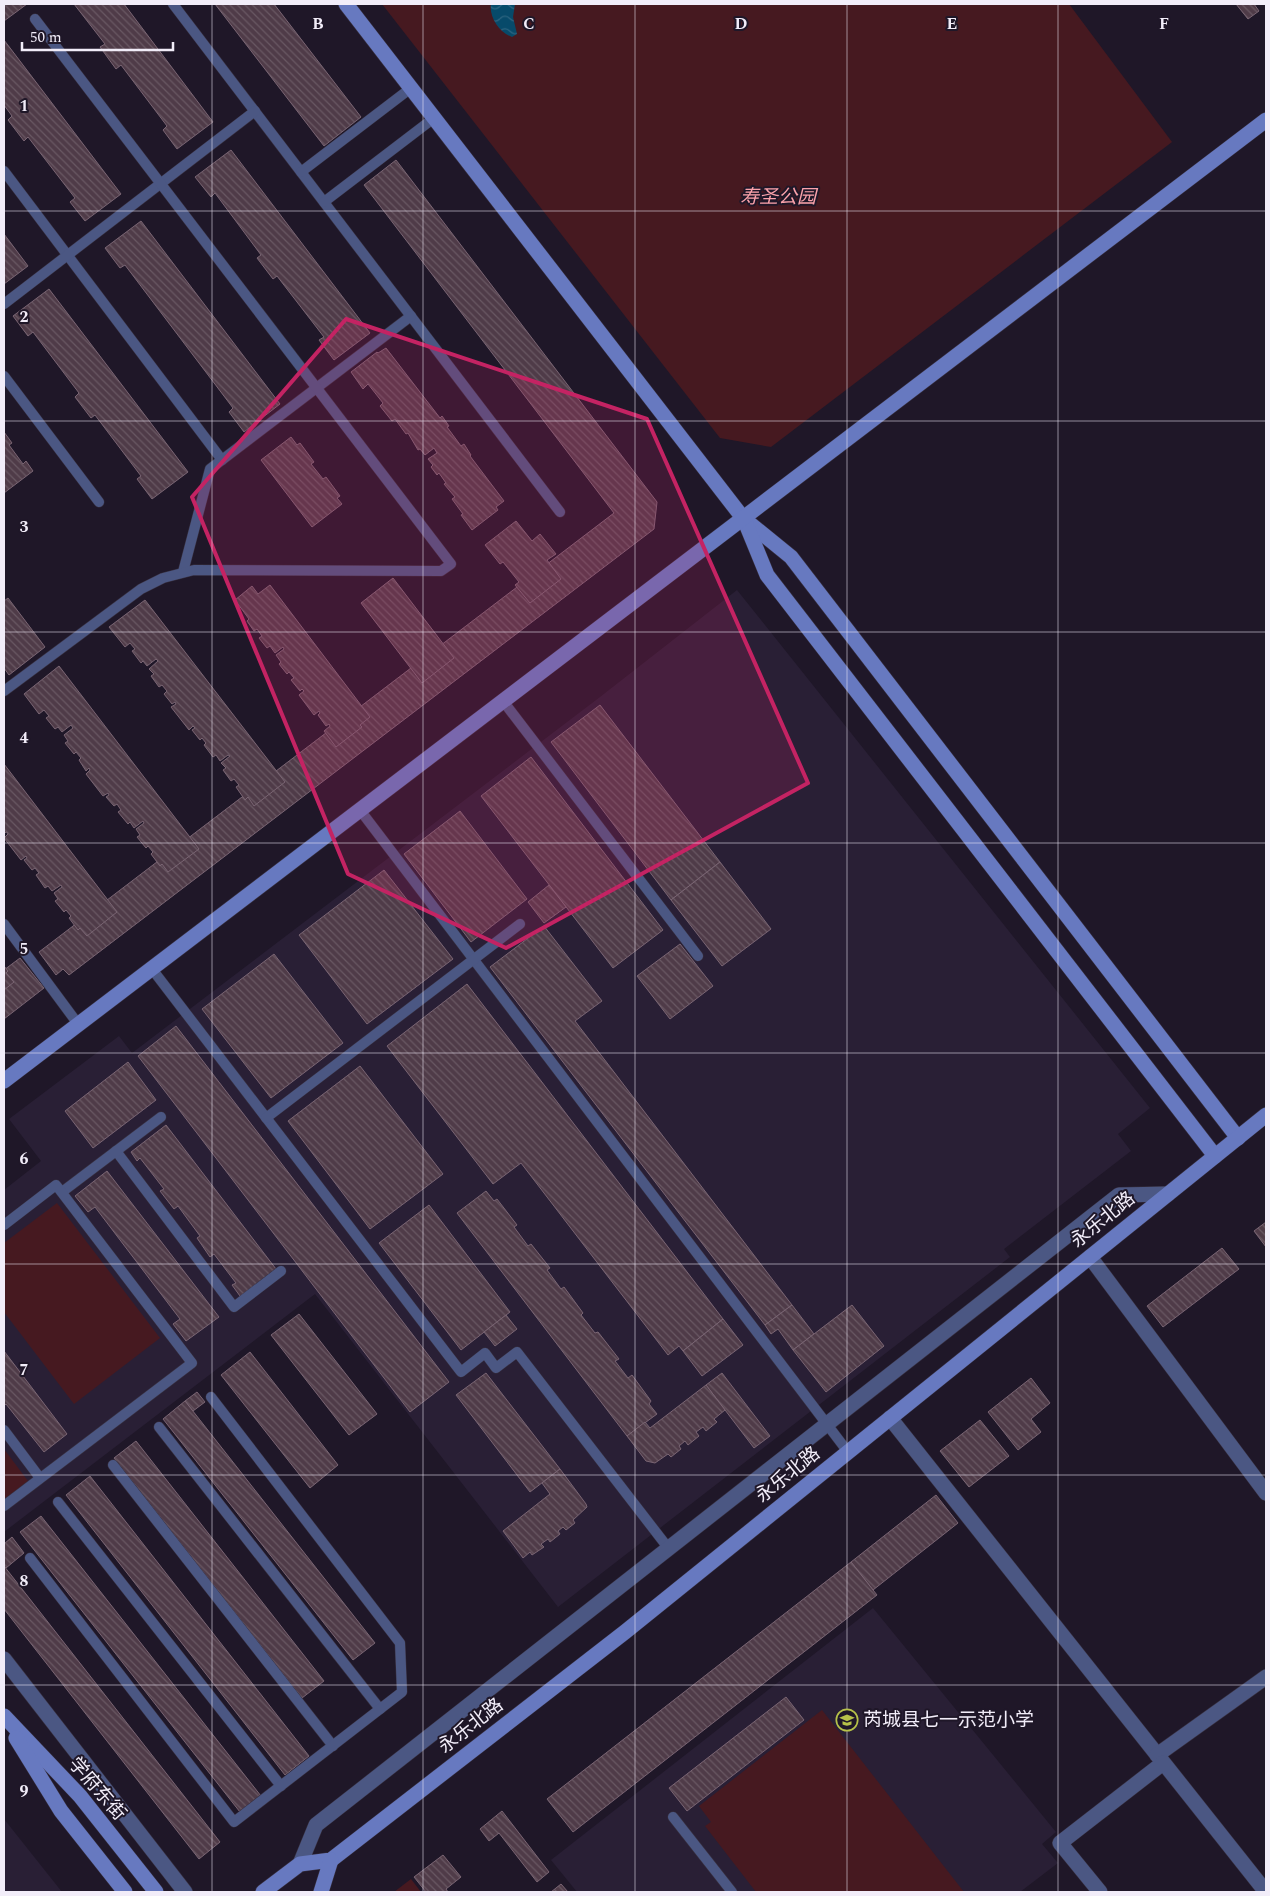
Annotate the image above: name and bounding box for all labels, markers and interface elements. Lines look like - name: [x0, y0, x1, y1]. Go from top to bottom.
- text: B: [312, 12, 324, 36]
- text: C: [523, 12, 535, 36]
- text: D: [735, 12, 748, 36]
- text: E: [947, 12, 957, 36]
- text: F: [1159, 12, 1169, 36]
- scale bar: [22, 20, 174, 52]
- text: 50 m: [30, 26, 62, 49]
- text: 1: [20, 94, 28, 118]
- park label: 寿圣公园: [740, 183, 819, 212]
- text: 2: [20, 305, 29, 329]
- text: 3: [20, 515, 29, 539]
- text: 4: [20, 726, 29, 750]
- text: 5: [20, 937, 28, 961]
- text: 6: [20, 1147, 29, 1171]
- street label: 永乐北路: [1064, 1185, 1142, 1255]
- text: 7: [20, 1358, 29, 1382]
- street label: 永乐北路: [749, 1440, 827, 1510]
- text: 8: [20, 1569, 29, 1593]
- street label: 永乐北路: [432, 1691, 510, 1761]
- place label: 芮城县七一示范小学: [863, 1706, 1034, 1735]
- school or university icon: 芮城县七一示范小学: [835, 1708, 859, 1732]
- street label: 学府东街: [61, 1751, 133, 1827]
- text: 9: [20, 1779, 29, 1803]

